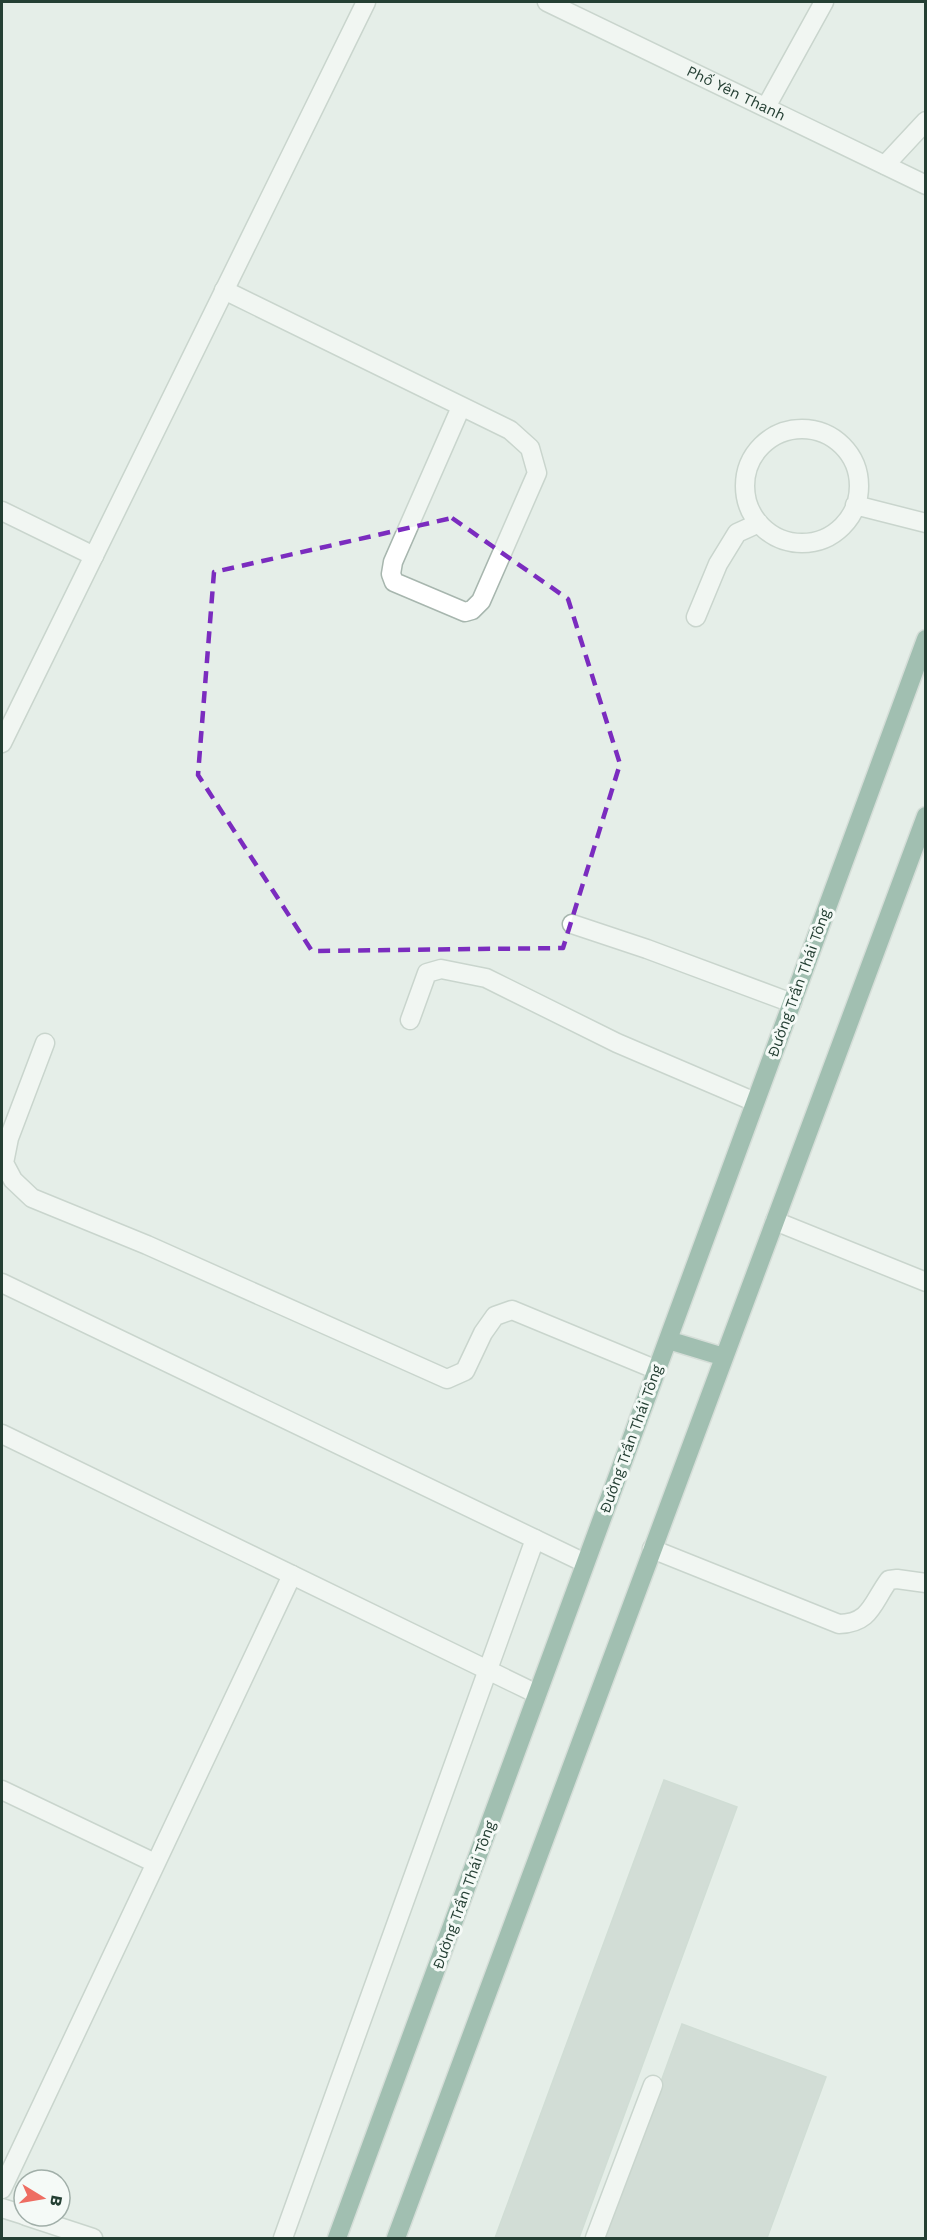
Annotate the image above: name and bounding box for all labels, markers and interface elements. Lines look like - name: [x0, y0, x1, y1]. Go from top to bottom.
- street label: Phố Yên Thanh: [684, 62, 788, 125]
- street label: Đường Trần Thái Tông: [764, 906, 834, 1060]
- street label: Đường Trần Thái Tông: [596, 1362, 666, 1516]
- street label: Đường Trần Thái Tông: [429, 1818, 499, 1972]
- north arrow: [12, 2168, 72, 2228]
- text: B: [46, 2194, 67, 2208]

